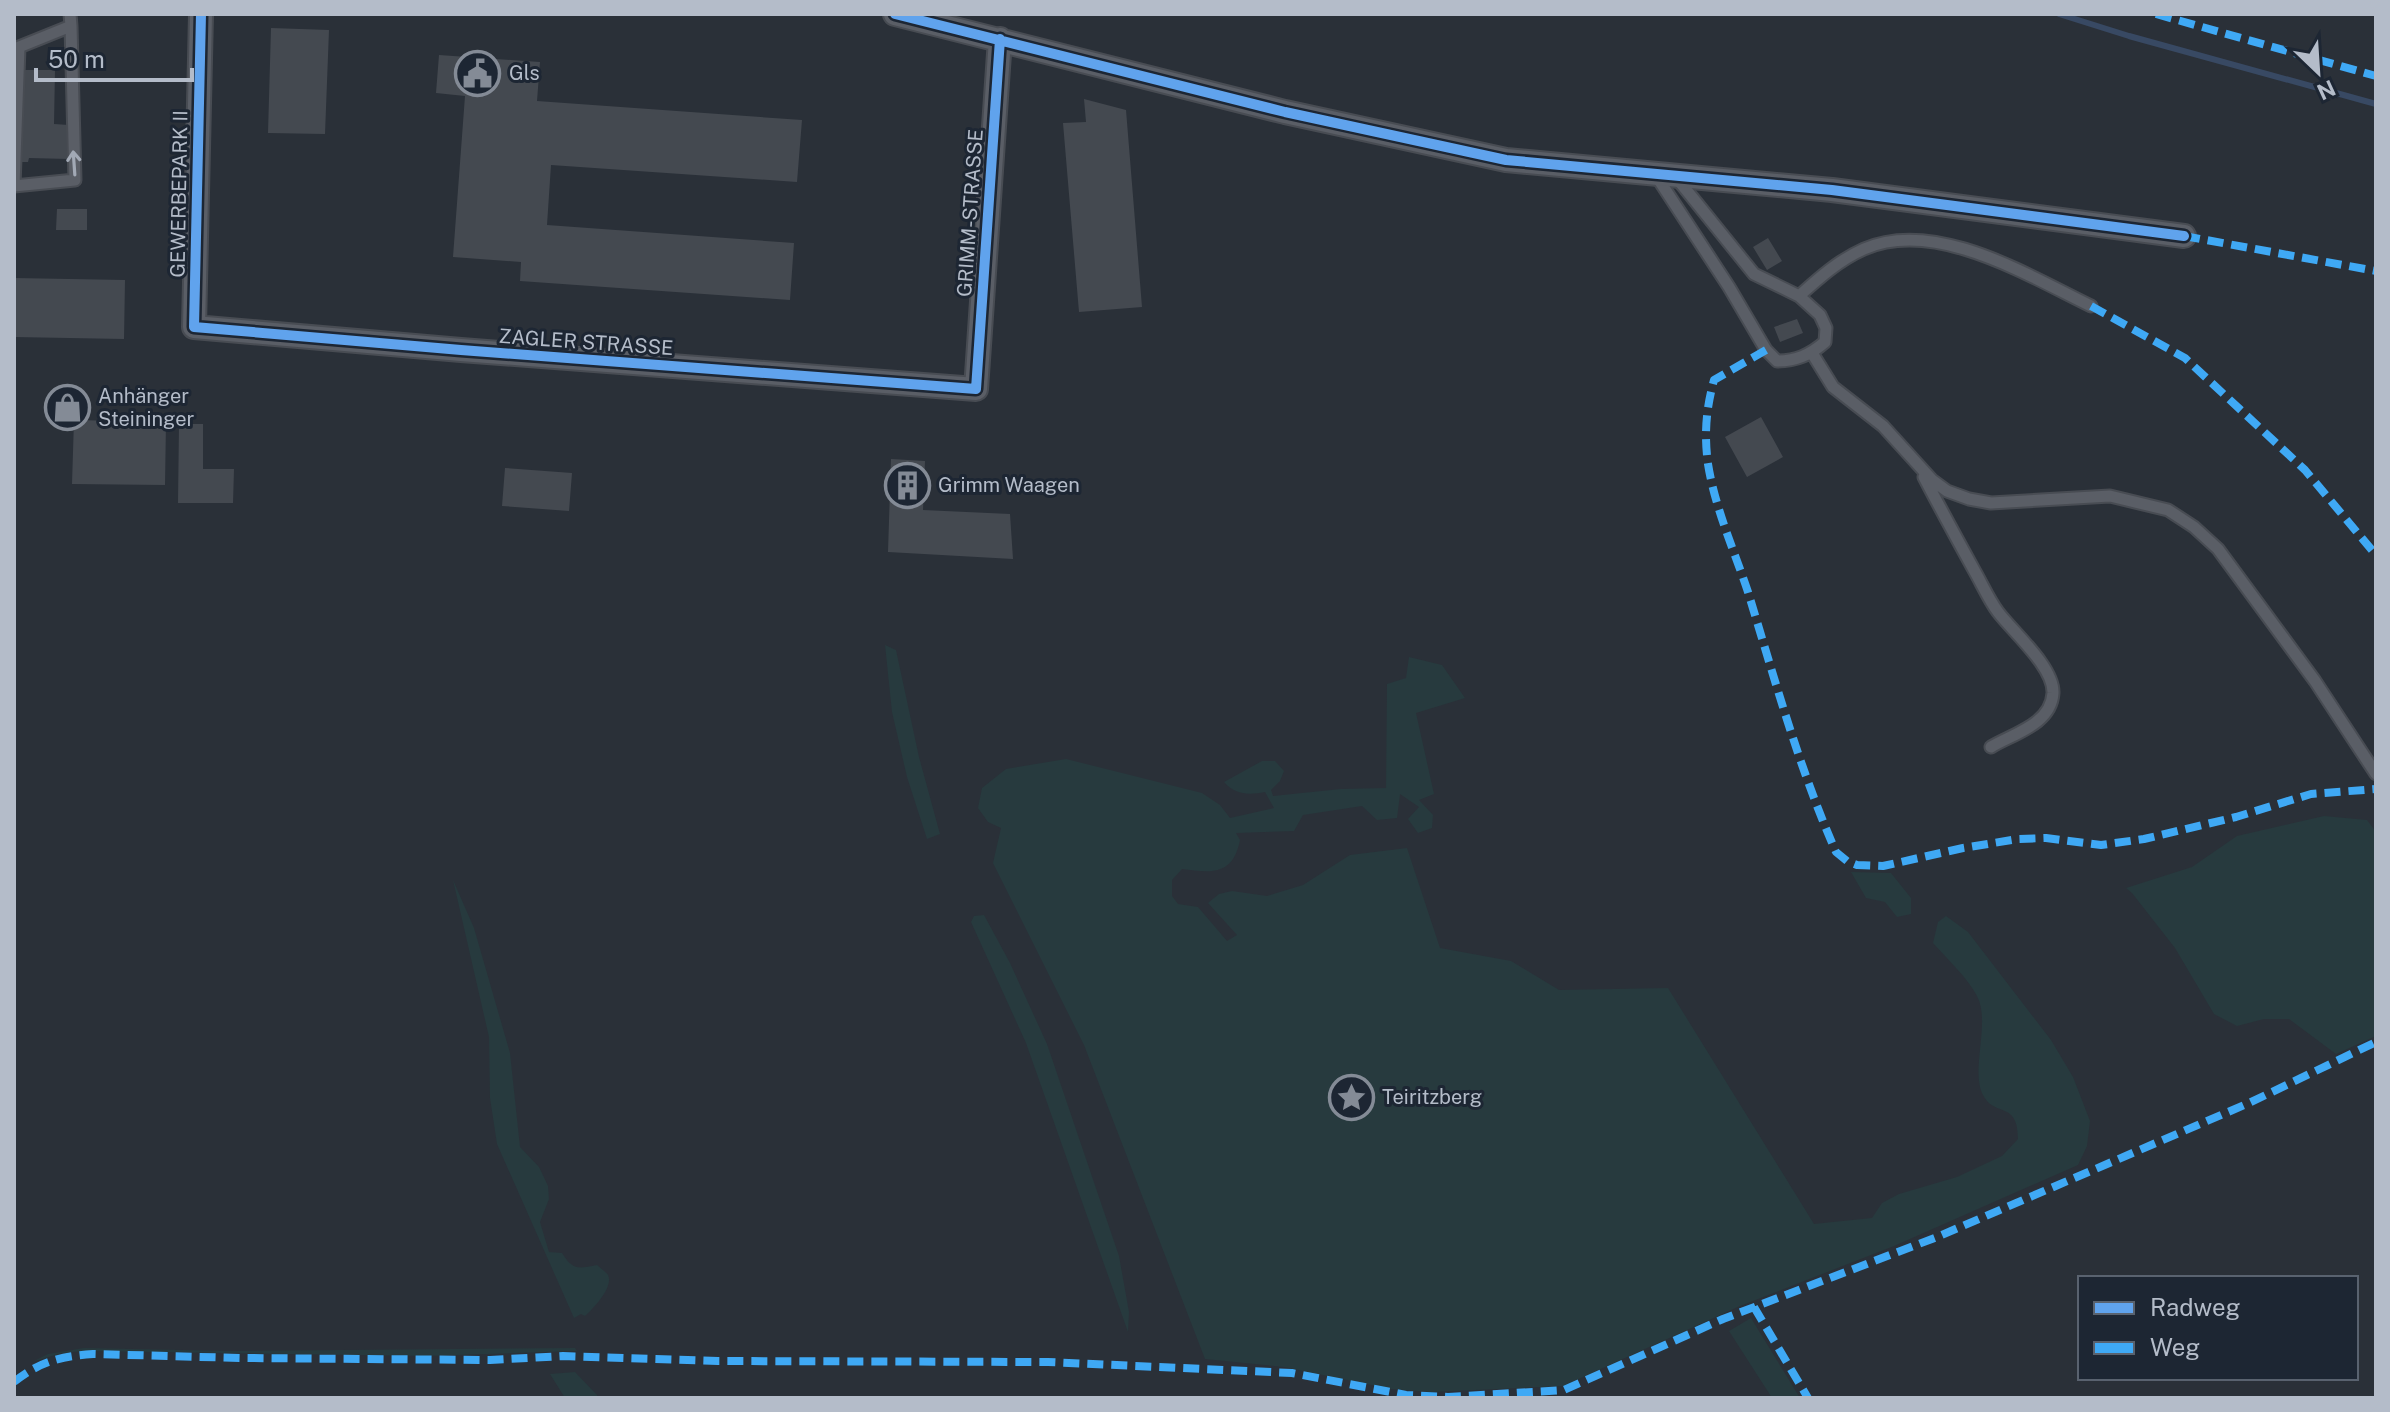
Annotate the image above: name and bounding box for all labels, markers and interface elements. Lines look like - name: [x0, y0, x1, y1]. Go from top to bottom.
- scale bar: [36, 32, 192, 82]
- north arrow: [2278, 32, 2358, 112]
- text: 50 m: [48, 45, 105, 73]
- public building icon: Gls: [454, 49, 502, 97]
- place label: Gls: [509, 61, 540, 85]
- text: N: [2313, 75, 2340, 106]
- street label: GEWERBEPARK II: [166, 110, 192, 278]
- street label: GRIMM-STRASSE: [952, 128, 988, 298]
- one-way arrow: [66, 150, 81, 177]
- street label: ZAGLER STRASSE: [498, 324, 674, 360]
- shop icon: Anhänger Steininger: [43, 383, 91, 431]
- place label: Anhänger Steininger: [98, 384, 195, 431]
- building icon: Grimm Waagen: [883, 461, 931, 509]
- place label: Grimm Waagen: [938, 473, 1080, 497]
- place icon: Teiritzberg: [1327, 1073, 1375, 1121]
- place label: Teiritzberg: [1382, 1085, 1482, 1109]
- legend: [2078, 1276, 2358, 1380]
- text: Radweg: [2150, 1293, 2241, 1321]
- text: Weg: [2150, 1333, 2200, 1361]

